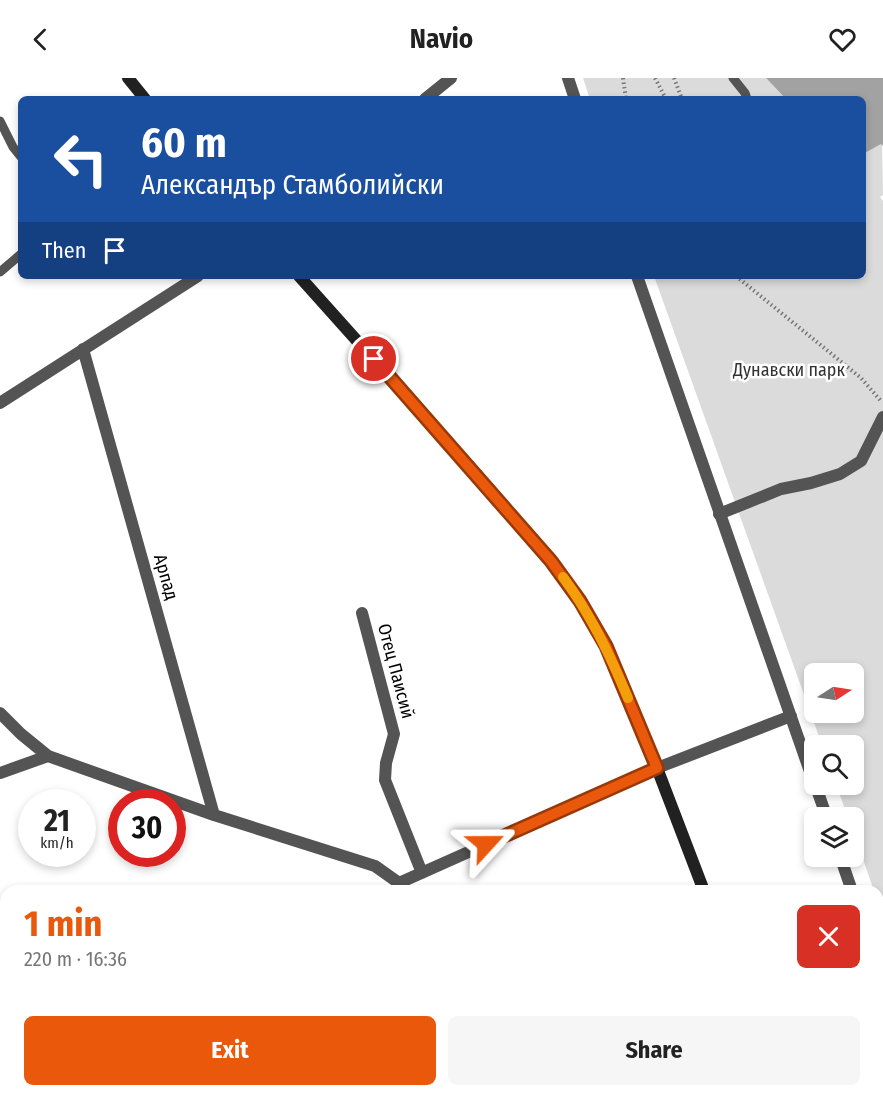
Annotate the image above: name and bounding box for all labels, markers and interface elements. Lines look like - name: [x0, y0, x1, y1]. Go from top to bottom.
- icon: back: [24, 23, 57, 56]
- text: Navio: [410, 23, 473, 55]
- icon: heart: [826, 23, 859, 56]
- text: 60 m: [141, 118, 227, 168]
- icon: left: [42, 120, 120, 198]
- text: Александър Стамболийски: [141, 169, 444, 201]
- icon: arrive: [98, 234, 131, 267]
- text: Then: [42, 237, 86, 264]
- pin: [348, 333, 399, 384]
- icon: arrive: [357, 342, 390, 375]
- park label: Дунавски парк: [732, 359, 845, 381]
- street label: Арпад: [149, 552, 183, 602]
- street label: Отец Паисий: [373, 621, 419, 721]
- north arrow: [804, 663, 864, 723]
- map controls: [804, 663, 864, 867]
- button: search: [804, 735, 864, 795]
- speed limit sign: 30: [108, 789, 186, 867]
- text: 21: [44, 803, 70, 839]
- button: layers: [804, 807, 864, 867]
- position arrow: [454, 812, 518, 876]
- text: km/h: [40, 834, 74, 852]
- text: 1 min: [24, 902, 102, 946]
- button: close: [797, 905, 860, 968]
- text: 220 m · 16:36: [24, 947, 127, 971]
- button: Exit: [24, 1016, 436, 1085]
- button: Share: [448, 1016, 860, 1085]

